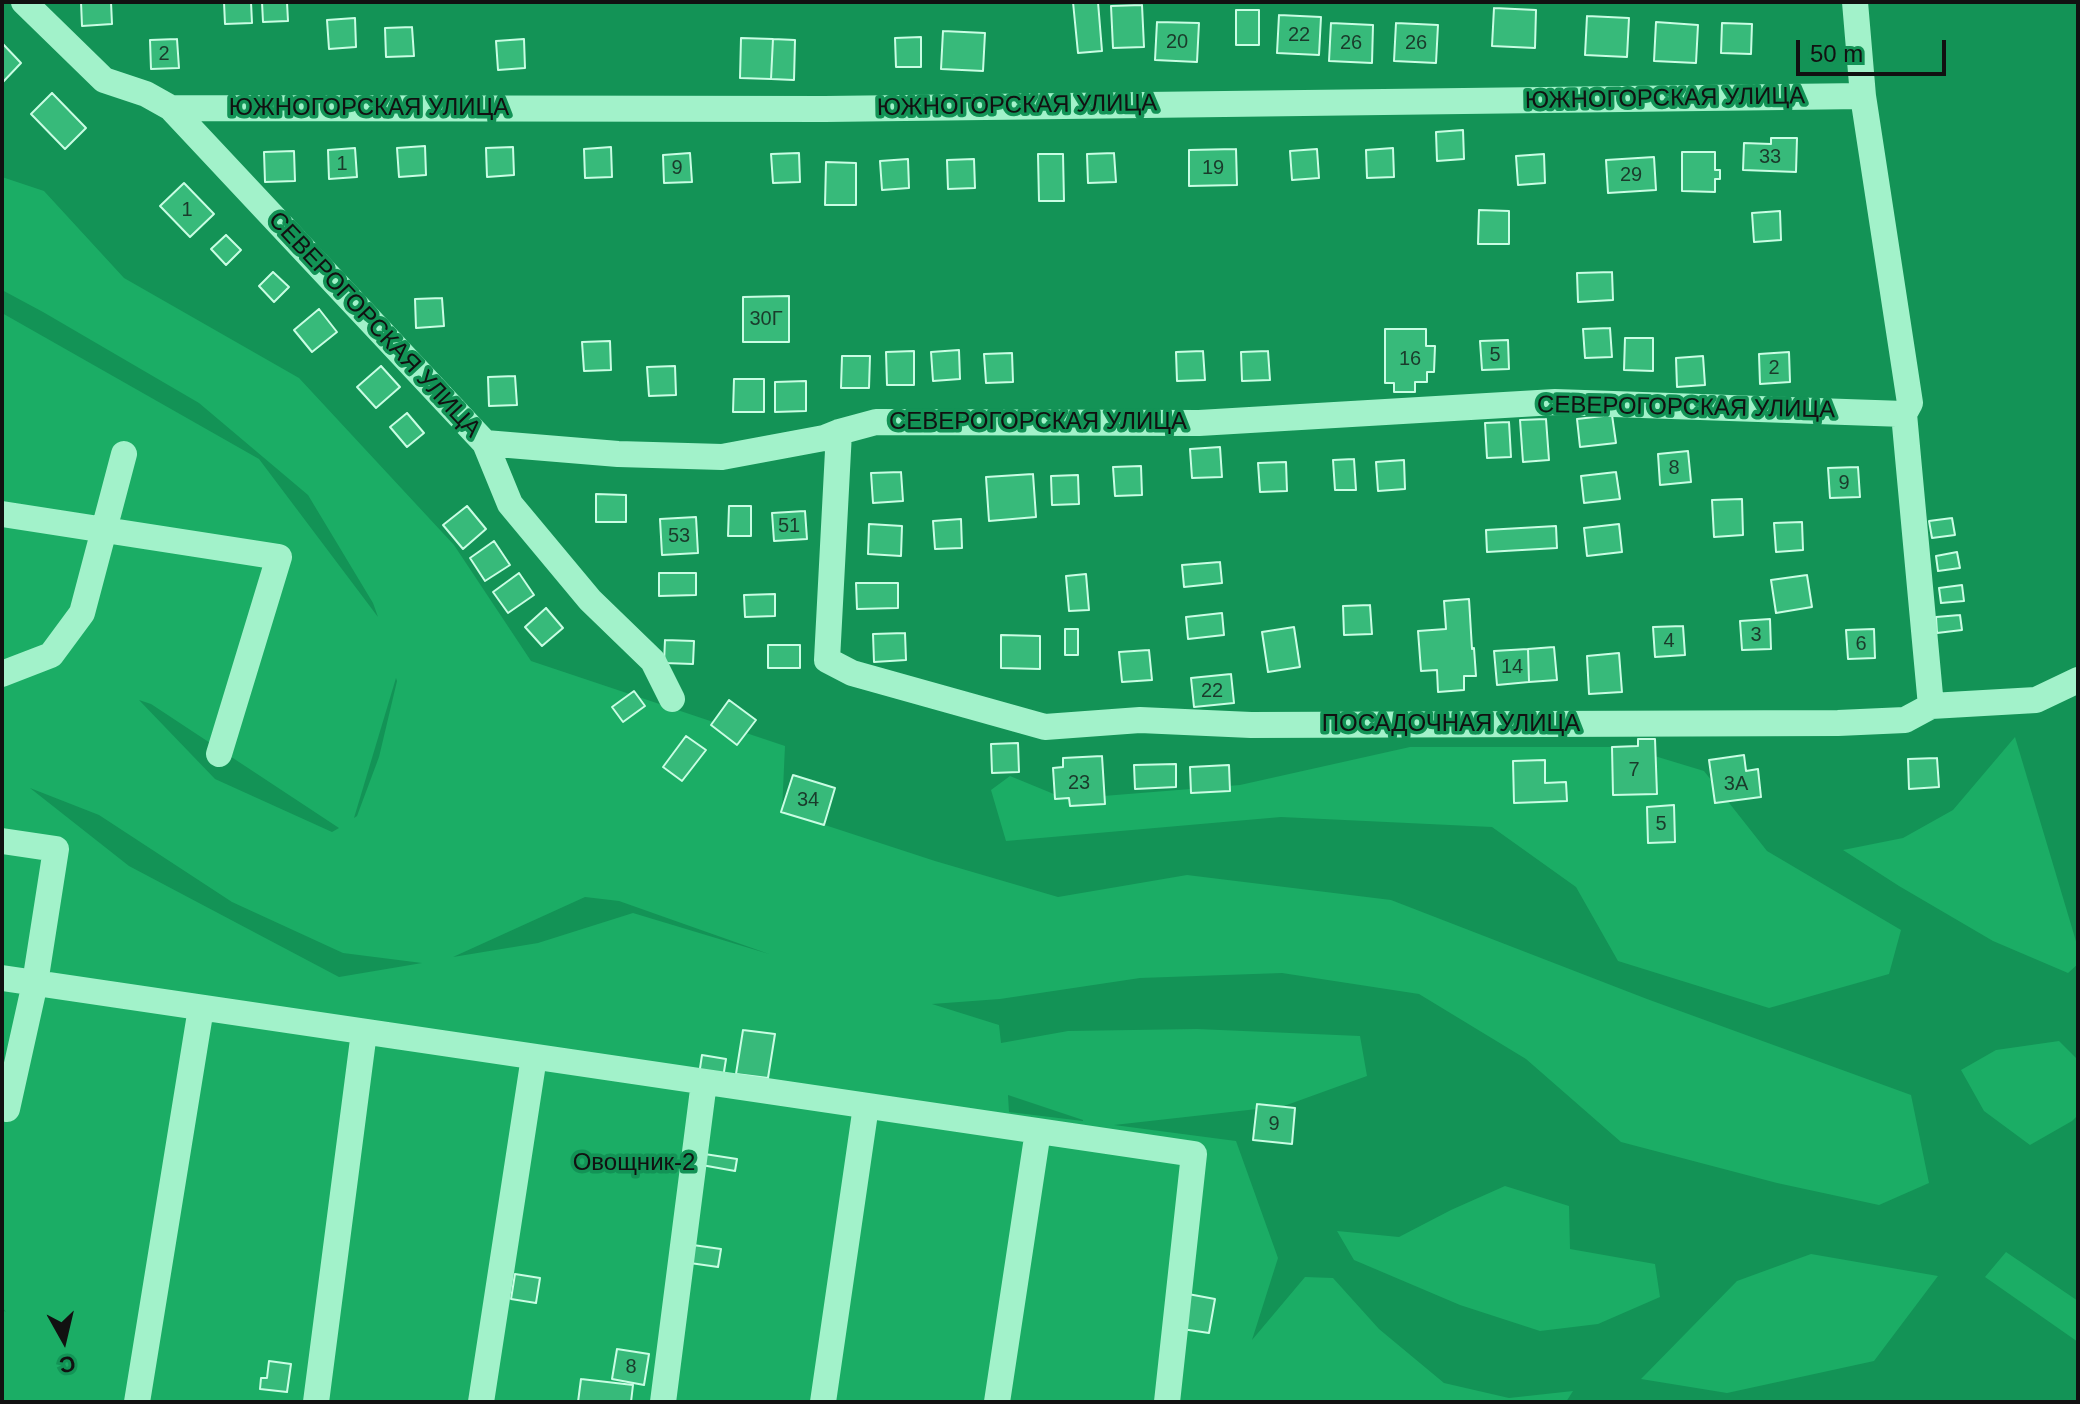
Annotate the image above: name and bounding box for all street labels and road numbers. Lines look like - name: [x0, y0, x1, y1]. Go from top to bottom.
- street label: ЮЖНОГОРСКАЯ УЛИЦА: [1525, 82, 1805, 116]
- street label: ЮЖНОГОРСКАЯ УЛИЦА: [877, 89, 1157, 123]
- street label: ЮЖНОГОРСКАЯ УЛИЦА: [229, 94, 509, 122]
- street label: СЕВЕРОГОРСКАЯ УЛИЦА: [262, 206, 486, 444]
- street label: СЕВЕРОГОРСКАЯ УЛИЦА: [1537, 391, 1835, 425]
- street label: СЕВЕРОГОРСКАЯ УЛИЦА: [889, 408, 1187, 436]
- street label: ПОСАДОЧНАЯ УЛИЦА: [1322, 710, 1580, 738]

